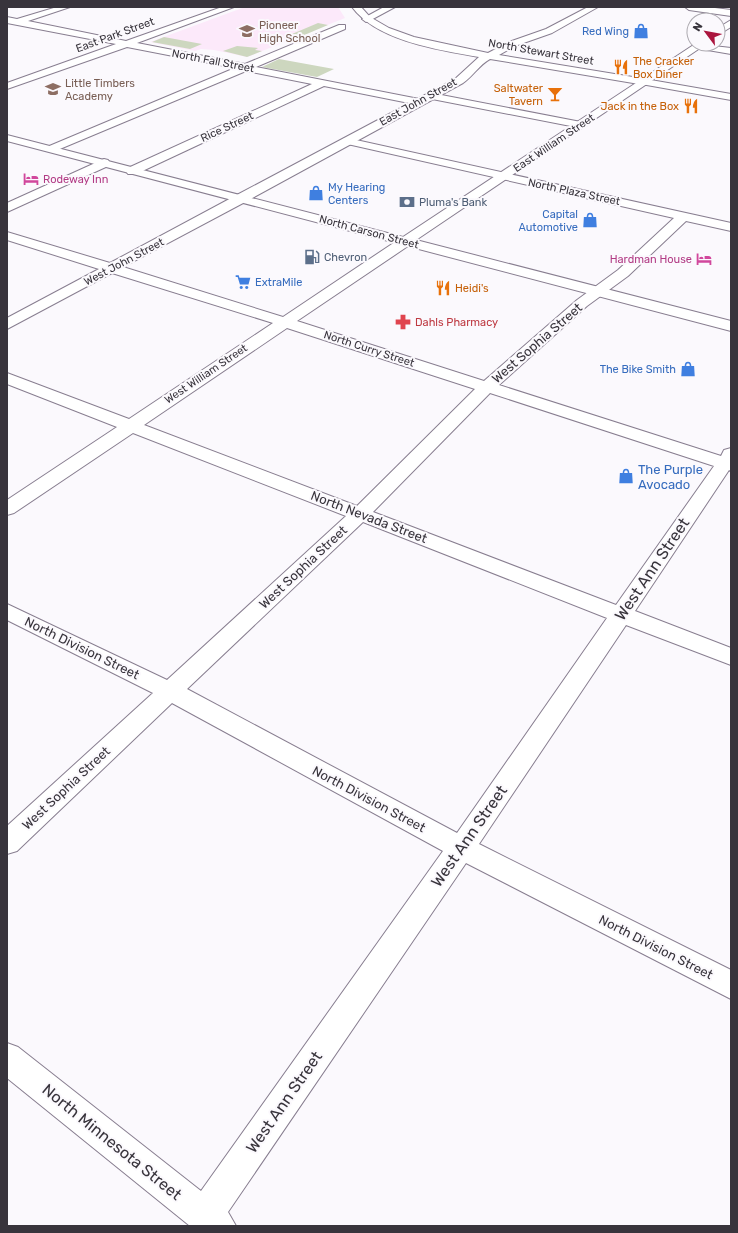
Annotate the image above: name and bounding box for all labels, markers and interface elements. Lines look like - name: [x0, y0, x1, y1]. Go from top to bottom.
- north arrow: [686, 12, 726, 52]
- street label: East Park Street: [74, 15, 157, 55]
- place label: Pioneer High School: [259, 19, 320, 45]
- text: N: [690, 20, 706, 34]
- school or university icon: Pioneer High School: [238, 22, 256, 40]
- shop icon: Red Wing: [632, 22, 650, 40]
- place label: Red Wing: [582, 25, 629, 38]
- street label: North Stewart Street: [487, 36, 595, 68]
- street label: North Fall Street: [171, 47, 256, 76]
- place label: The Cracker Box Diner: [633, 55, 695, 81]
- restaurant icon: The Cracker Box Diner: [612, 58, 630, 76]
- street label: East John Street: [377, 75, 460, 129]
- place label: Little Timbers Academy: [65, 77, 135, 103]
- school or university icon: Little Timbers Academy: [44, 80, 62, 98]
- place label: Saltwater Tavern: [494, 82, 544, 108]
- bar icon: Saltwater Tavern: [546, 85, 564, 103]
- restaurant icon: Jack in the Box: [682, 97, 700, 115]
- place label: Jack in the Box: [601, 100, 679, 113]
- street label: Rice Street: [199, 109, 256, 145]
- street label: East William Street: [511, 111, 598, 175]
- hotel icon: Rodeway Inn: [22, 170, 40, 188]
- place label: Rodeway Inn: [43, 173, 108, 186]
- street label: North Plaza Street: [527, 176, 622, 208]
- place label: My Hearing Centers: [328, 181, 385, 207]
- shop icon: My Hearing Centers: [307, 184, 325, 202]
- bank icon: Pluma's Bank: [398, 193, 416, 211]
- place label: Pluma's Bank: [419, 196, 487, 209]
- place label: Capital Automotive: [518, 208, 578, 234]
- shop icon: Capital Automotive: [581, 211, 599, 229]
- street label: North Carson Street: [318, 212, 421, 252]
- street label: West John Street: [82, 235, 167, 289]
- fuel station icon: Chevron: [303, 248, 321, 266]
- hotel icon: Hardman House: [695, 250, 713, 268]
- place label: Chevron: [324, 251, 367, 264]
- place label: Hardman House: [610, 253, 692, 266]
- supermarket icon: ExtraMile: [234, 273, 252, 291]
- place label: ExtraMile: [255, 276, 302, 289]
- restaurant icon: Heidi's: [434, 279, 452, 297]
- place label: Heidi's: [455, 282, 489, 295]
- street label: West Sophia Street: [489, 300, 585, 386]
- pharmacy icon: Dahls Pharmacy: [394, 313, 412, 331]
- place label: Dahls Pharmacy: [415, 316, 498, 329]
- street label: North Curry Street: [322, 328, 417, 370]
- street label: West William Street: [162, 341, 250, 407]
- shop icon: The Bike Smith: [679, 360, 697, 378]
- place label: The Bike Smith: [600, 363, 676, 376]
- place label: The Purple Avocado: [638, 462, 703, 492]
- shop icon: The Purple Avocado: [617, 467, 635, 485]
- street label: North Nevada Street: [309, 488, 429, 546]
- street label: West Ann Street: [611, 514, 693, 624]
- street label: West Sophia Street: [256, 522, 350, 612]
- street label: North Division Street: [22, 614, 142, 682]
- street label: West Sophia Street: [19, 743, 113, 833]
- street label: North Division Street: [310, 763, 428, 835]
- street label: West Ann Street: [427, 782, 511, 890]
- street label: North Division Street: [596, 912, 716, 982]
- street label: West Ann Street: [242, 1048, 326, 1156]
- street label: North Minnesota Street: [39, 1080, 185, 1204]

